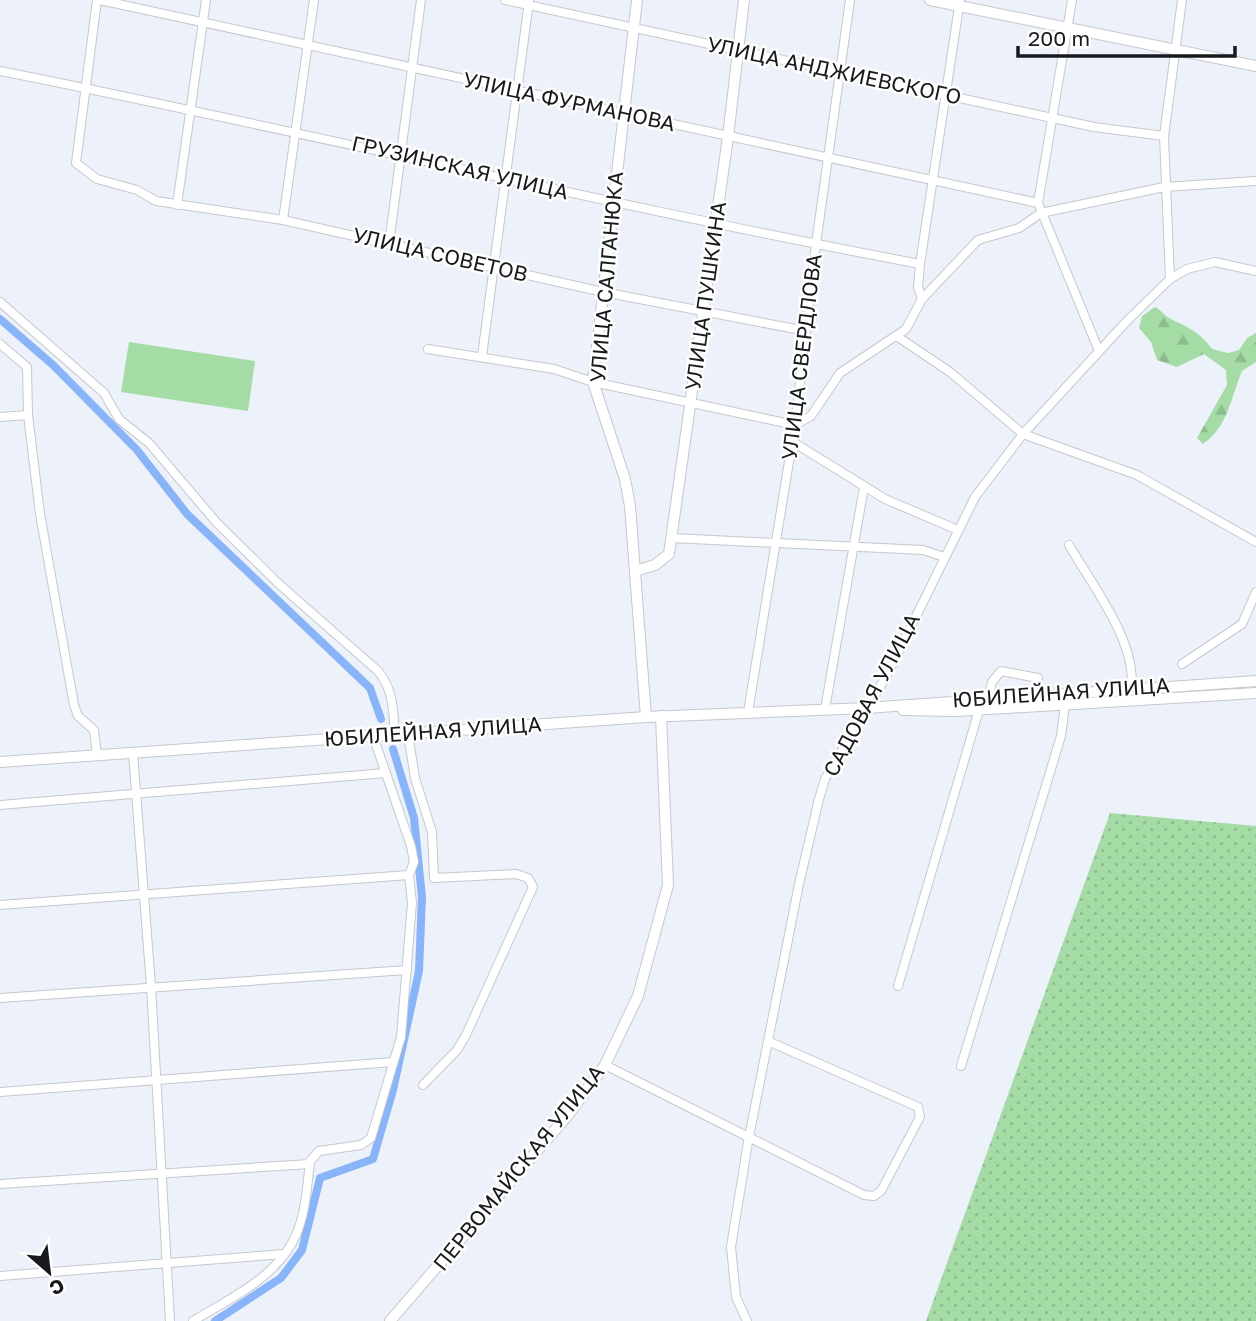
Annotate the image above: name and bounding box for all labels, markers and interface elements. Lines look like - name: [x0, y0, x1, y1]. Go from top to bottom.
- scale bar: [1018, 14, 1235, 58]
- text: 200 m: [1028, 25, 1090, 51]
- street label: УЛИЦА АНДЖИЕВСКОГО: [705, 30, 964, 110]
- street label: УЛИЦА ФУРМАНОВА: [461, 66, 678, 136]
- street label: ГРУЗИНСКАЯ УЛИЦА: [349, 129, 571, 205]
- street label: УЛИЦА САЛГАНЮКА: [584, 170, 628, 384]
- street label: УЛИЦА ПУШКИНА: [679, 200, 731, 392]
- street label: УЛИЦА СОВЕТОВ: [350, 221, 530, 287]
- street label: УЛИЦА СВЕРДЛОВА: [775, 252, 827, 462]
- street label: САДОВАЯ УЛИЦА: [817, 608, 925, 781]
- street label: ЮБИЛЕЙНАЯ УЛИЦА: [951, 671, 1171, 713]
- street label: ЮБИЛЕЙНАЯ УЛИЦА: [323, 710, 543, 752]
- street label: ПЕРВОМАЙСКАЯ УЛИЦА: [427, 1059, 609, 1276]
- north arrow: [14, 1237, 84, 1307]
- text: С: [46, 1274, 69, 1301]

